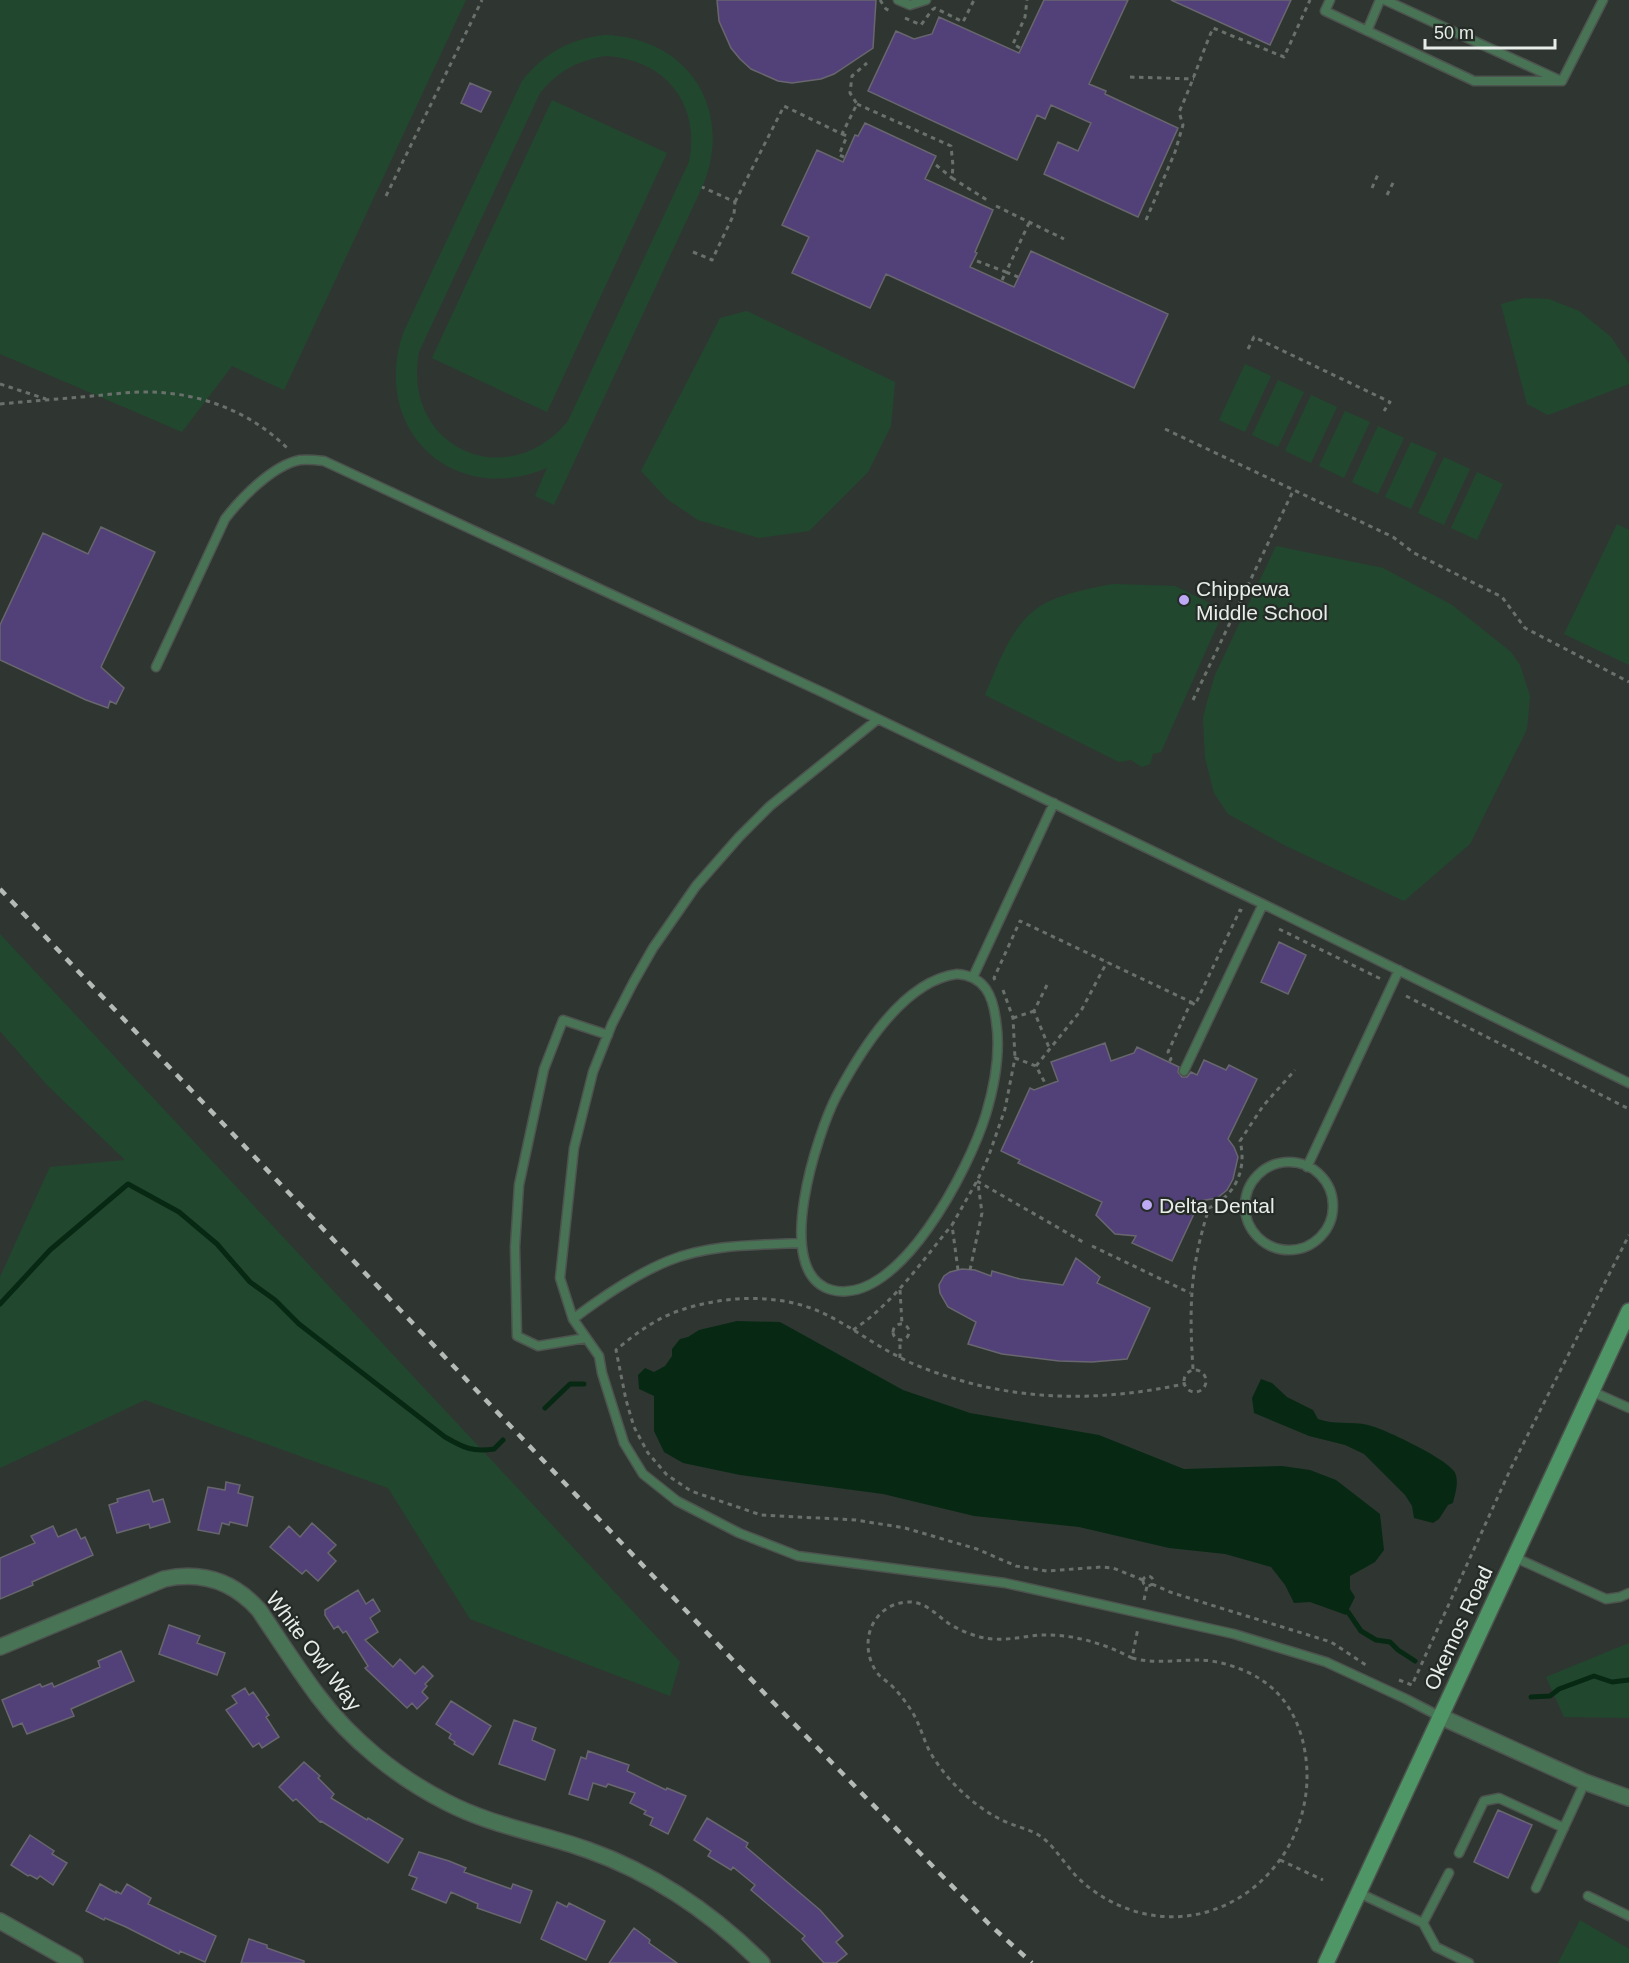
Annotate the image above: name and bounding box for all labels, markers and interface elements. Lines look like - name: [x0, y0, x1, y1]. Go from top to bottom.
- scale bar: [1425, 12, 1556, 50]
- text: 50 m: [1434, 23, 1474, 43]
- place label: Chippewa Middle School: [1196, 577, 1328, 624]
- marker: Chippewa Middle School: [1177, 593, 1191, 607]
- place label: Delta Dental: [1159, 1194, 1275, 1217]
- marker: Delta Dental: [1140, 1198, 1154, 1212]
- street label: Okemos Road: [1419, 1562, 1497, 1694]
- street label: White Owl Way: [262, 1587, 366, 1715]

